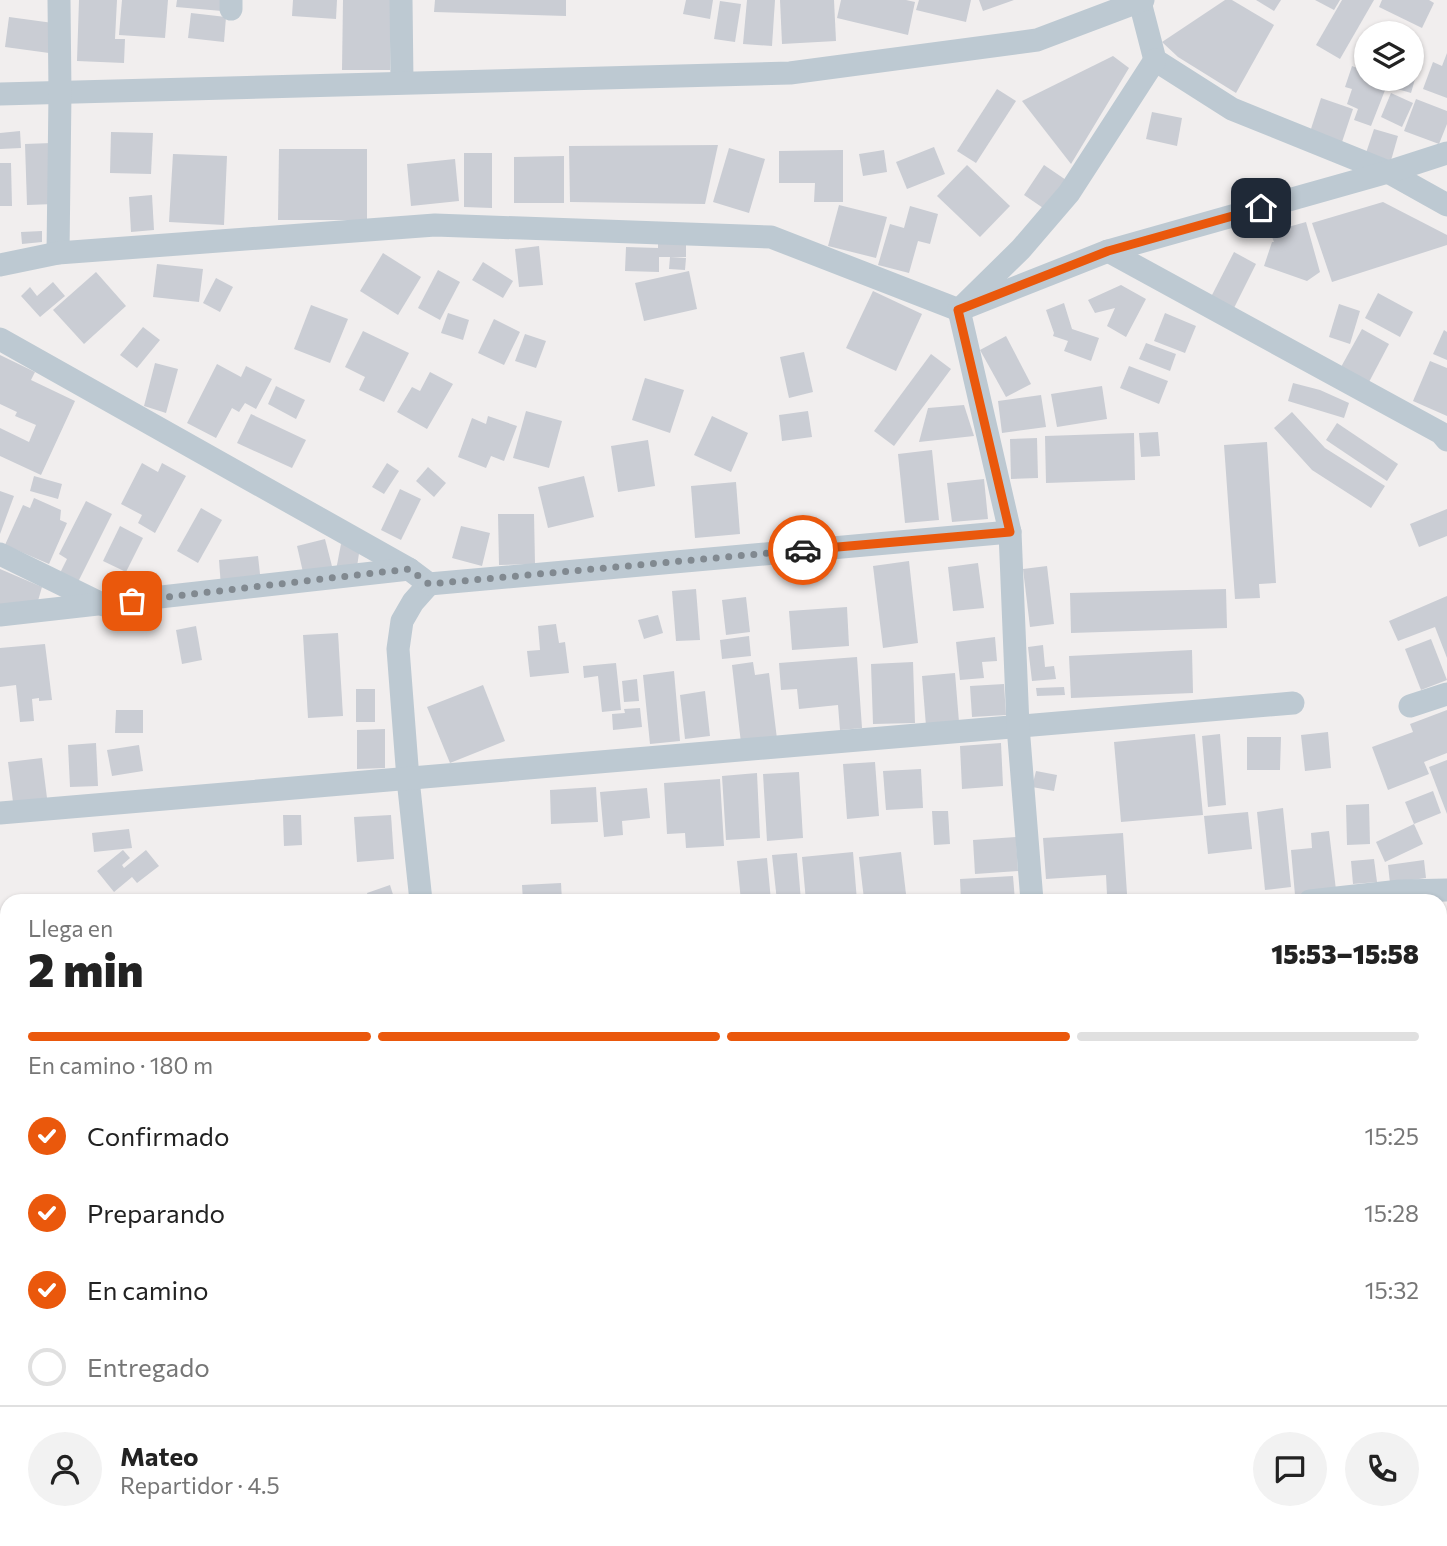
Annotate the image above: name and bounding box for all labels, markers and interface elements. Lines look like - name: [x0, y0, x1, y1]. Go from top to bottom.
- map controls: [1354, 21, 1424, 91]
- button: layers: [1354, 21, 1424, 91]
- pin: [1231, 178, 1291, 238]
- icon: home: [1242, 189, 1280, 227]
- courier: [768, 515, 838, 585]
- icon: car: [784, 531, 822, 569]
- pin: [102, 571, 162, 631]
- icon: bag: [113, 582, 151, 620]
- text: Llega en: [28, 914, 113, 942]
- text: 15:53–15:58: [1271, 938, 1419, 969]
- text: 2 min: [28, 940, 144, 996]
- text: En camino · 180 m: [28, 1051, 213, 1079]
- icon: check: [28, 1117, 66, 1155]
- text: Confirmado: [87, 1120, 229, 1151]
- text: 15:25: [1365, 1122, 1419, 1150]
- icon: check: [28, 1194, 66, 1232]
- text: Preparando: [87, 1197, 225, 1228]
- text: 15:28: [1364, 1199, 1419, 1227]
- icon: check: [28, 1271, 66, 1309]
- text: En camino: [87, 1274, 209, 1305]
- text: 15:32: [1365, 1276, 1419, 1304]
- text: Entregado: [87, 1351, 210, 1382]
- button: person: [28, 1432, 102, 1506]
- button: chat: [1253, 1432, 1327, 1506]
- button: phone: [1345, 1432, 1419, 1506]
- text: Mateo: [120, 1440, 199, 1471]
- text: Repartidor · 4.5: [120, 1471, 280, 1499]

